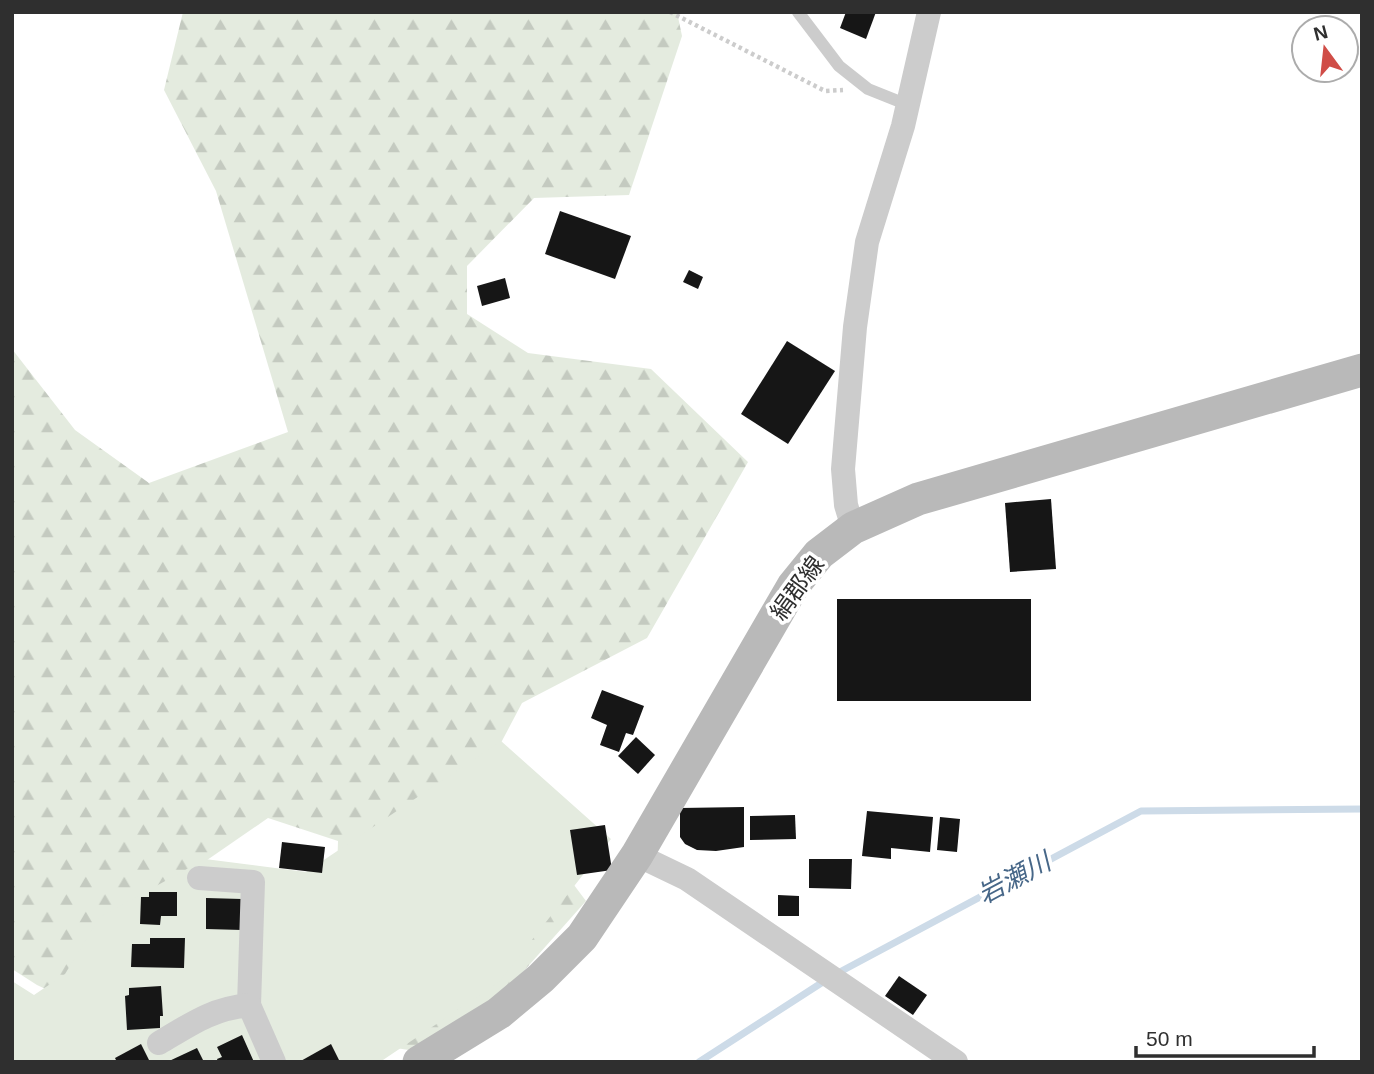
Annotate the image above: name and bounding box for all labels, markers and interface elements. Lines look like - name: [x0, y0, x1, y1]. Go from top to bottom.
- north arrow: [1290, 14, 1360, 84]
- text: N: [1311, 21, 1330, 45]
- street label: 絹郡線: [765, 551, 829, 625]
- water label: 岩瀬川: [973, 845, 1058, 910]
- scale bar: [1136, 1014, 1314, 1058]
- text: 50 m: [1146, 1027, 1193, 1050]

